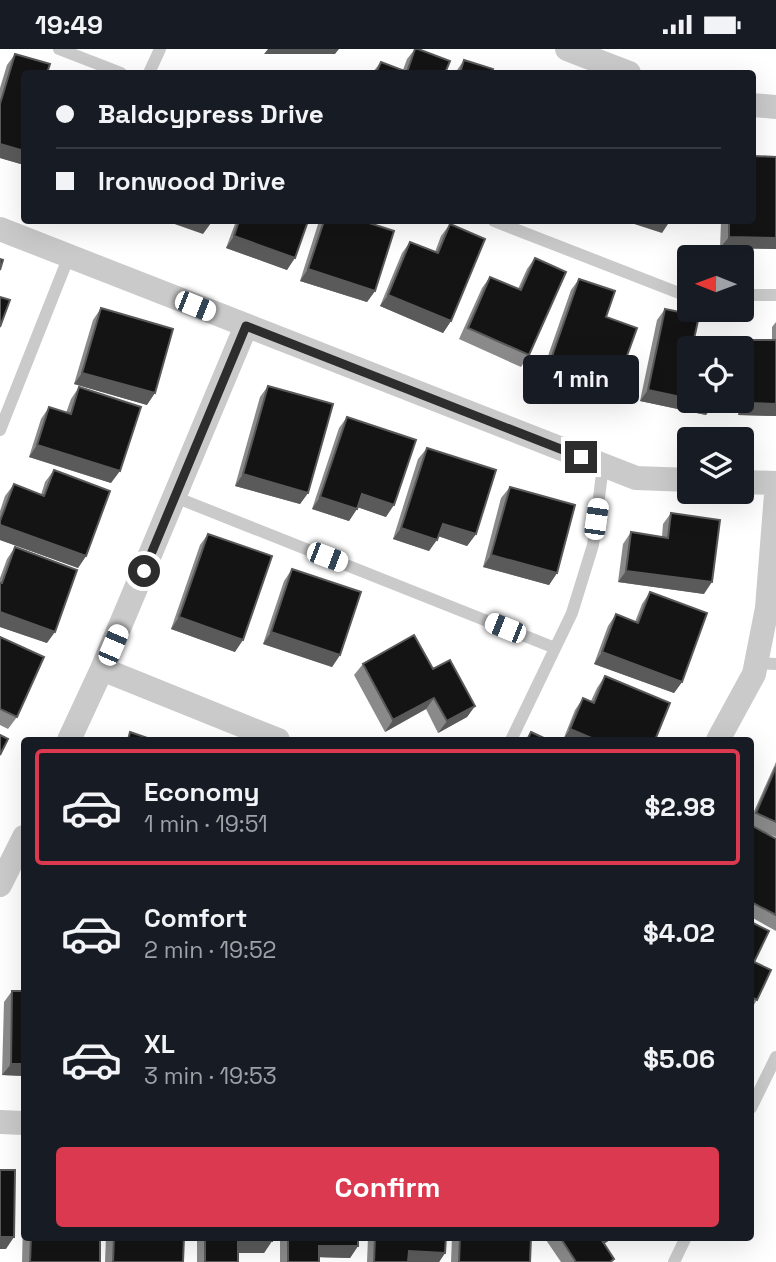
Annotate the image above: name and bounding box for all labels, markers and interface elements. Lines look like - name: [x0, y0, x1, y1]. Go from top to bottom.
- text: 19:49: [35, 8, 103, 42]
- text: Baldcypress Drive: [98, 97, 324, 131]
- text: Ironwood Drive: [98, 164, 285, 198]
- north arrow: [677, 245, 754, 322]
- map controls: [677, 245, 754, 504]
- car: [172, 288, 219, 324]
- button: locate: [677, 336, 754, 413]
- callout: 1 min: [523, 355, 639, 405]
- text: 1 min: [553, 364, 609, 394]
- button: layers: [677, 427, 754, 504]
- route end: [565, 441, 597, 473]
- car: [583, 497, 610, 541]
- car: [304, 540, 351, 574]
- route start: [128, 555, 160, 587]
- car: [482, 610, 529, 646]
- car: [96, 622, 131, 668]
- text: Economy: [144, 775, 260, 809]
- icon: car: [60, 776, 123, 839]
- text: $2.98: [644, 790, 715, 824]
- text: 1 min · 19:51: [144, 809, 268, 839]
- text: Comfort: [144, 901, 247, 935]
- icon: car: [60, 902, 123, 965]
- text: $4.02: [643, 916, 715, 950]
- text: 2 min · 19:52: [144, 935, 276, 965]
- text: XL: [144, 1027, 175, 1061]
- icon: car: [60, 1028, 123, 1091]
- text: $5.06: [643, 1042, 715, 1076]
- text: 3 min · 19:53: [144, 1061, 277, 1091]
- button: Confirm: [56, 1147, 719, 1227]

